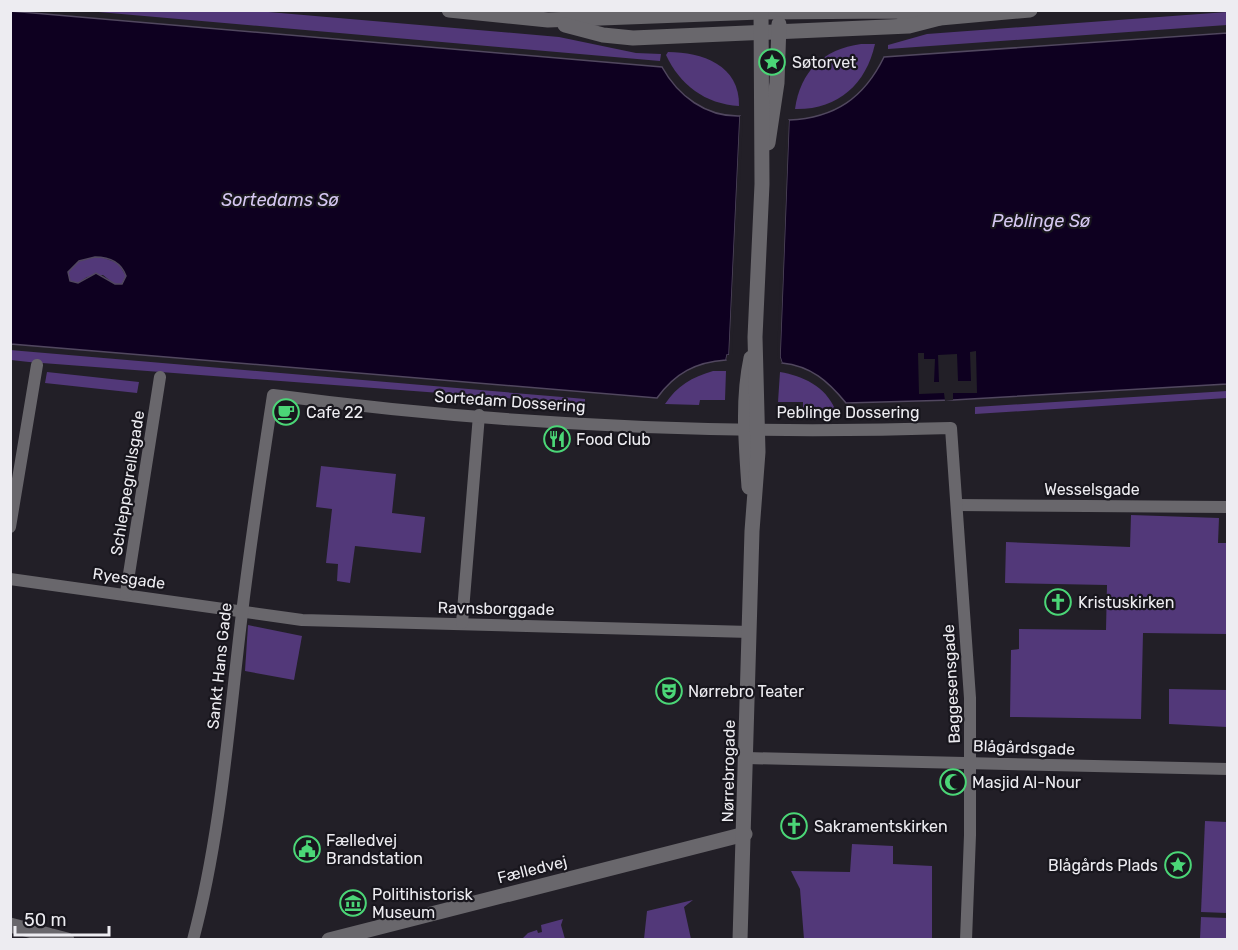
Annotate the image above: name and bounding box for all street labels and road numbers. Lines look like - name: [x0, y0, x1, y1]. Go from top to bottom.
- street label: Sortedam Dossering: [434, 387, 586, 416]
- street label: Peblinge Dossering: [776, 403, 920, 422]
- street label: Schleppegrellsgade: [107, 409, 148, 557]
- street label: Wesselsgade: [1044, 480, 1140, 499]
- street label: Ryesgade: [91, 564, 166, 593]
- street label: Ravnsborggade: [437, 598, 555, 619]
- street label: Sankt Hans Gade: [203, 602, 236, 730]
- street label: Baggesensgade: [939, 624, 964, 744]
- street label: Nørrebrogade: [718, 719, 739, 823]
- street label: Blågårdsgade: [973, 736, 1075, 759]
- street label: Fælledvej: [495, 852, 569, 887]

